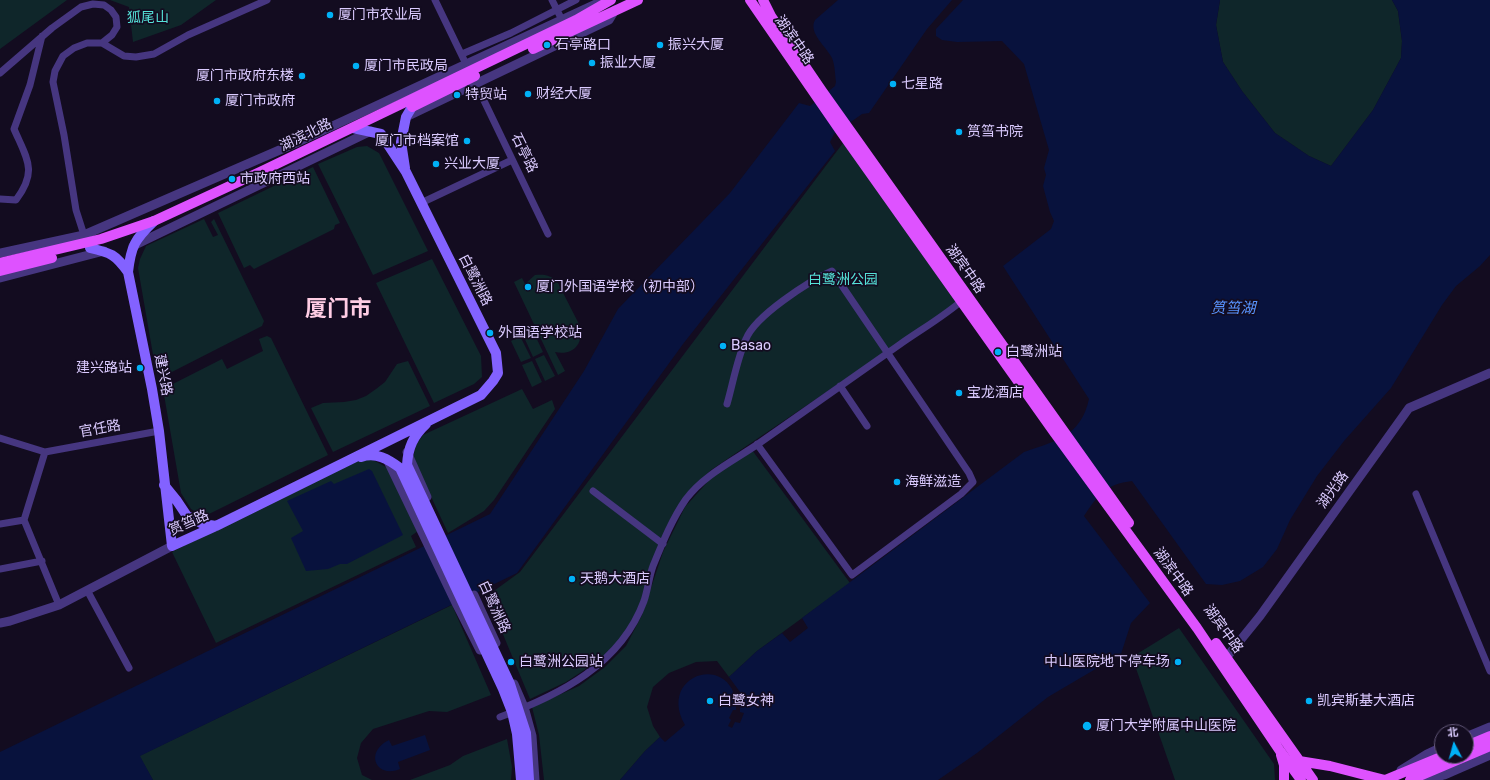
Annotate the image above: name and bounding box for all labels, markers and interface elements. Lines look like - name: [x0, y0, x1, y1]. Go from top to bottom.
- place label: 厦门市农业局: [338, 7, 422, 23]
- park label: 狐尾山: [127, 10, 169, 26]
- marker: 厦门市农业局: [325, 10, 335, 20]
- street label: 湖滨中路: [771, 12, 817, 68]
- place label: 石亭路口: [555, 37, 611, 53]
- place label: 振兴大厦: [668, 37, 724, 53]
- marker: 石亭路口: [542, 40, 552, 50]
- marker: 振兴大厦: [655, 40, 665, 50]
- place label: 振业大厦: [600, 55, 656, 71]
- place label: 厦门市民政局: [364, 58, 448, 74]
- marker: 振业大厦: [587, 58, 597, 68]
- marker: 厦门市民政局: [351, 61, 361, 71]
- place label: 厦门市政府东楼: [196, 68, 294, 84]
- marker: 厦门市政府东楼: [297, 71, 307, 81]
- place label: 七星路: [901, 76, 943, 92]
- marker: 七星路: [888, 79, 898, 89]
- place label: 财经大厦: [536, 86, 592, 102]
- place label: 特贸站: [465, 87, 507, 103]
- marker: 财经大厦: [523, 89, 533, 99]
- marker: 特贸站: [452, 90, 462, 100]
- place label: 厦门市政府: [225, 93, 295, 109]
- marker: 厦门市政府: [212, 96, 222, 106]
- street label: 湖滨北路: [277, 115, 335, 155]
- place label: 筼筜书院: [967, 124, 1023, 140]
- marker: 筼筜书院: [954, 127, 964, 137]
- street label: 石亭路: [507, 130, 541, 176]
- place label: 厦门市档案馆: [375, 133, 459, 149]
- marker: 厦门市档案馆: [462, 136, 472, 146]
- place label: 兴业大厦: [444, 156, 500, 172]
- marker: 兴业大厦: [431, 159, 441, 169]
- place label: 市政府西站: [240, 171, 310, 187]
- marker: 市政府西站: [227, 174, 237, 184]
- street label: 湖宾中路: [942, 241, 988, 297]
- street label: 白鹭洲路: [455, 251, 495, 309]
- park label: 白鹭洲公园: [808, 272, 878, 288]
- place label: 厦门外国语学校（初中部）: [536, 279, 704, 295]
- marker: 厦门外国语学校（初中部）: [523, 282, 533, 292]
- district label: 厦门市: [305, 297, 371, 323]
- water label: 筼筜湖: [1211, 300, 1255, 318]
- place label: 外国语学校站: [498, 325, 582, 341]
- marker: 外国语学校站: [485, 328, 495, 338]
- place label: Basao: [731, 338, 771, 354]
- marker: Basao: [718, 341, 728, 351]
- place label: 白鹭洲站: [1006, 344, 1062, 360]
- marker: 白鹭洲站: [993, 347, 1003, 357]
- street label: 建兴路: [151, 353, 175, 397]
- place label: 建兴路站: [76, 360, 132, 376]
- marker: 建兴路站: [135, 363, 145, 373]
- place label: 宝龙酒店: [967, 385, 1023, 401]
- marker: 宝龙酒店: [954, 388, 964, 398]
- street label: 官任路: [78, 417, 122, 441]
- street label: 湖光路: [1314, 468, 1352, 512]
- place label: 海鲜滋造: [905, 474, 961, 490]
- marker: 海鲜滋造: [892, 477, 902, 487]
- street label: 筼筜路: [166, 507, 212, 539]
- street label: 湖滨中路: [1150, 544, 1196, 600]
- place label: 天鹅大酒店: [580, 571, 650, 587]
- marker: 天鹅大酒店: [567, 574, 577, 584]
- street label: 白鹭洲路: [475, 578, 513, 636]
- street label: 湖宾中路: [1200, 601, 1246, 657]
- place label: 白鹭洲公园站: [519, 654, 603, 670]
- place label: 中山医院地下停车场: [1044, 654, 1170, 670]
- marker: 白鹭洲公园站: [506, 657, 516, 667]
- marker: 中山医院地下停车场: [1173, 657, 1183, 667]
- place label: 白鹭女神: [718, 693, 774, 709]
- place label: 凯宾斯基大酒店: [1317, 693, 1415, 709]
- marker: 白鹭女神: [705, 696, 715, 706]
- marker: 凯宾斯基大酒店: [1304, 696, 1314, 706]
- place label: 厦门大学附属中山医院: [1096, 718, 1236, 734]
- marker: 厦门大学附属中山医院: [1081, 720, 1093, 732]
- north arrow: [1434, 724, 1474, 764]
- text: 北: [1447, 726, 1459, 740]

